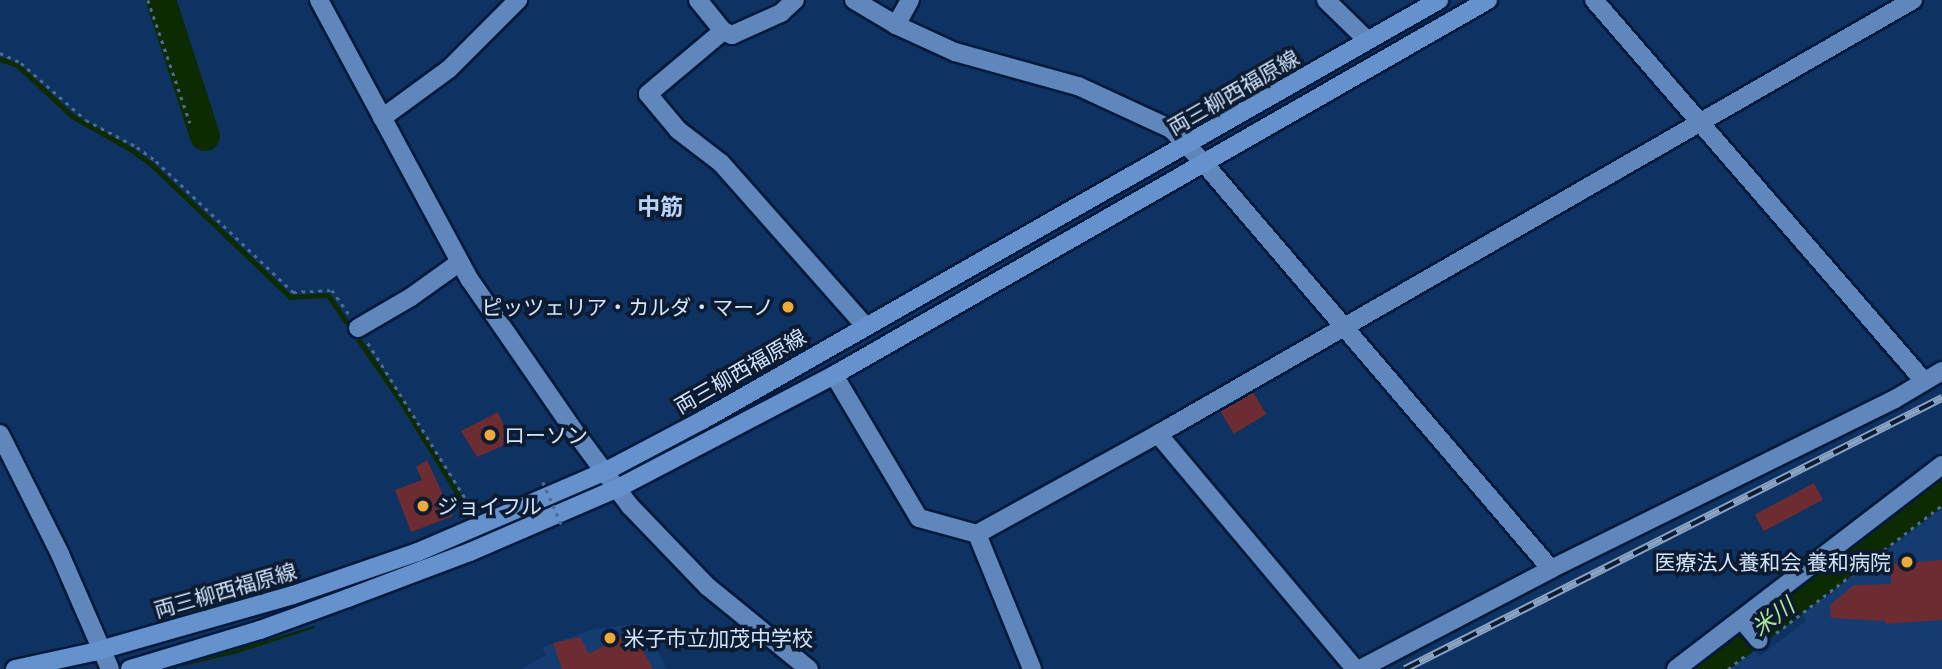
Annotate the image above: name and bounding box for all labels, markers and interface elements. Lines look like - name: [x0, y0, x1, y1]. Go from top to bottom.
- street label: 両三柳西福原線: [1163, 44, 1303, 140]
- district label: 中筋: [637, 193, 683, 221]
- place label: ピッツェリア・カルダ・マーノ: [480, 294, 774, 320]
- marker: ピッツェリア・カルダ・マーノ: [780, 299, 796, 315]
- street label: 両三柳西福原線: [670, 323, 810, 419]
- place label: ローソン: [504, 422, 588, 448]
- marker: ローソン: [482, 427, 498, 443]
- place label: ジョイフル: [437, 493, 542, 519]
- marker: ジョイフル: [415, 498, 431, 514]
- place label: 医療法人養和会 養和病院: [1655, 549, 1891, 575]
- marker: 医療法人養和会 養和病院: [1897, 552, 1917, 572]
- street label: 両三柳西福原線: [151, 558, 299, 622]
- water label: 米川: [1746, 592, 1800, 642]
- place label: 米子市立加茂中学校: [624, 625, 813, 651]
- marker: 米子市立加茂中学校: [602, 630, 618, 646]

